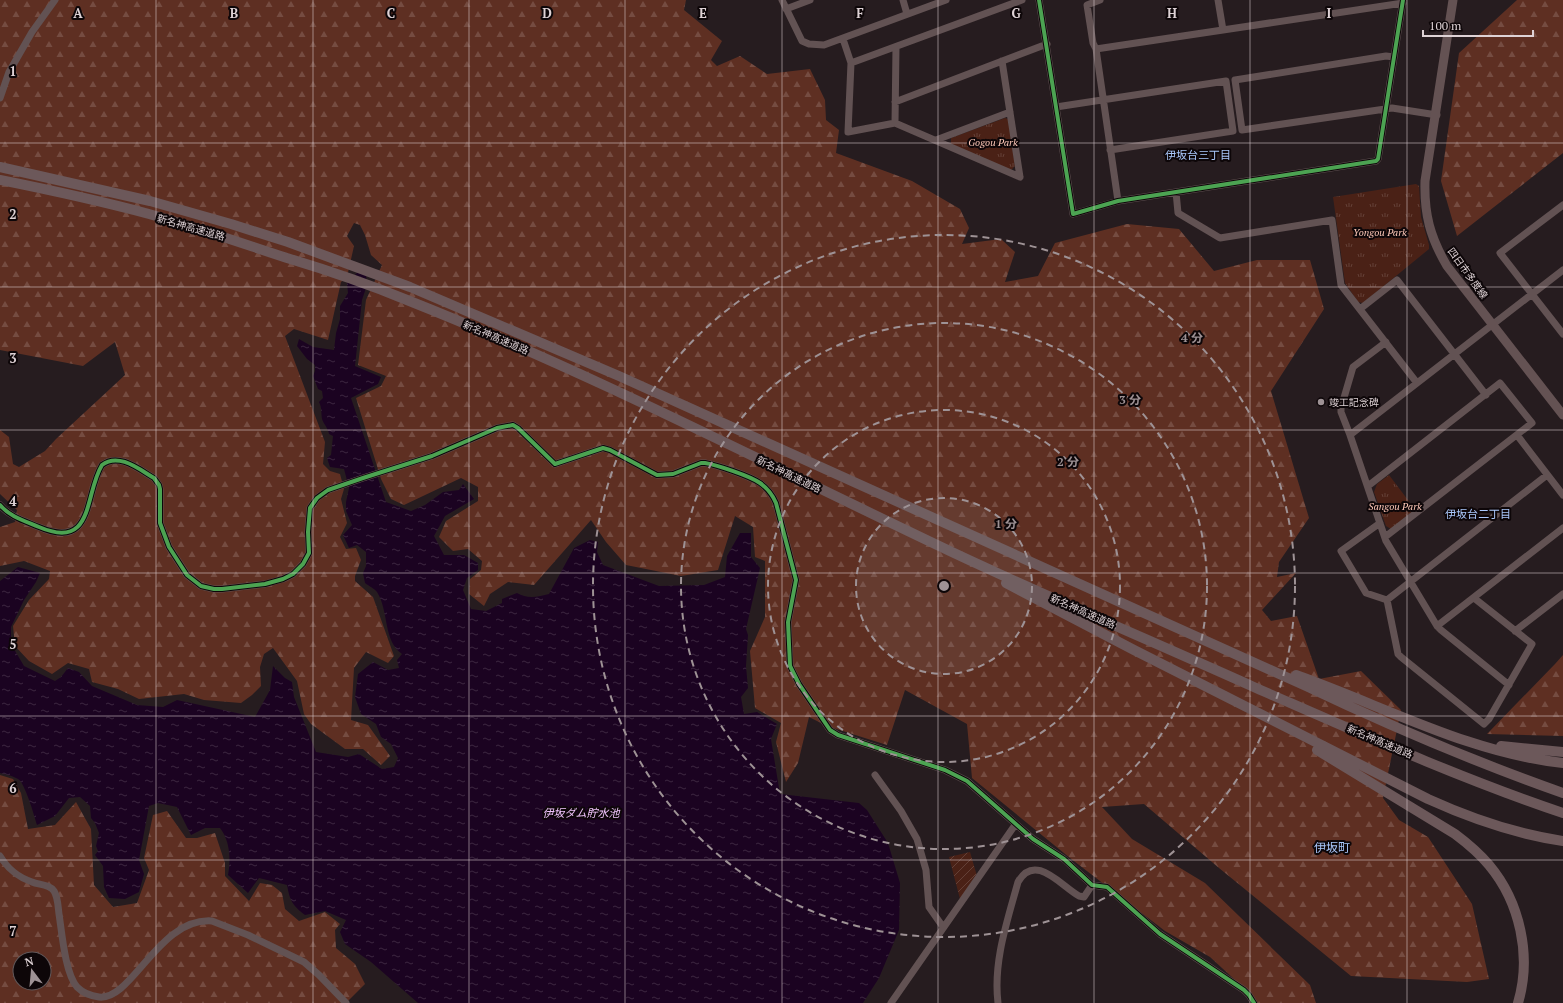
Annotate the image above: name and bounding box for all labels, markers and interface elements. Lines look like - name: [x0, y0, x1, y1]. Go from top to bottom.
- text: A: [73, 4, 83, 22]
- text: B: [230, 4, 238, 22]
- text: C: [387, 4, 395, 22]
- text: D: [542, 4, 552, 22]
- text: E: [699, 4, 707, 22]
- text: F: [856, 4, 864, 22]
- text: G: [1011, 4, 1021, 22]
- text: H: [1167, 4, 1177, 22]
- text: I: [1327, 4, 1332, 22]
- scale bar: [1423, 12, 1533, 38]
- text: 100 m: [1429, 18, 1462, 33]
- text: 1: [9, 62, 17, 80]
- park label: Gogou Park: [968, 136, 1018, 149]
- district label: 伊坂台三丁目: [1165, 148, 1231, 162]
- text: 2: [9, 205, 17, 223]
- street label: 新名神高速道路: [155, 212, 226, 243]
- park label: Yongou Park: [1353, 226, 1407, 239]
- street label: 四日市多度線: [1445, 245, 1490, 301]
- street label: 新名神高速道路: [461, 318, 531, 357]
- text: 4 分: [1181, 330, 1203, 345]
- text: 3: [9, 349, 17, 367]
- text: 3 分: [1119, 392, 1141, 407]
- place label: 竣工記念碑: [1329, 396, 1379, 409]
- marker: 竣工記念碑: [1316, 397, 1326, 407]
- street label: 新名神高速道路: [754, 453, 823, 496]
- text: 2 分: [1057, 454, 1079, 469]
- text: 4: [9, 492, 17, 510]
- park label: Sangou Park: [1368, 500, 1422, 513]
- district label: 伊坂台二丁目: [1445, 507, 1511, 521]
- text: 1 分: [995, 516, 1017, 531]
- centre of rings: [937, 579, 951, 593]
- street label: 新名神高速道路: [1048, 591, 1117, 632]
- text: 5: [9, 635, 17, 653]
- street label: 新名神高速道路: [1345, 722, 1415, 761]
- text: 6: [9, 779, 17, 797]
- water label: 伊坂ダム貯水池: [543, 806, 620, 820]
- district label: 伊坂町: [1314, 840, 1350, 855]
- text: 7: [9, 922, 17, 940]
- north arrow: [12, 951, 52, 991]
- text: N: [23, 953, 36, 969]

